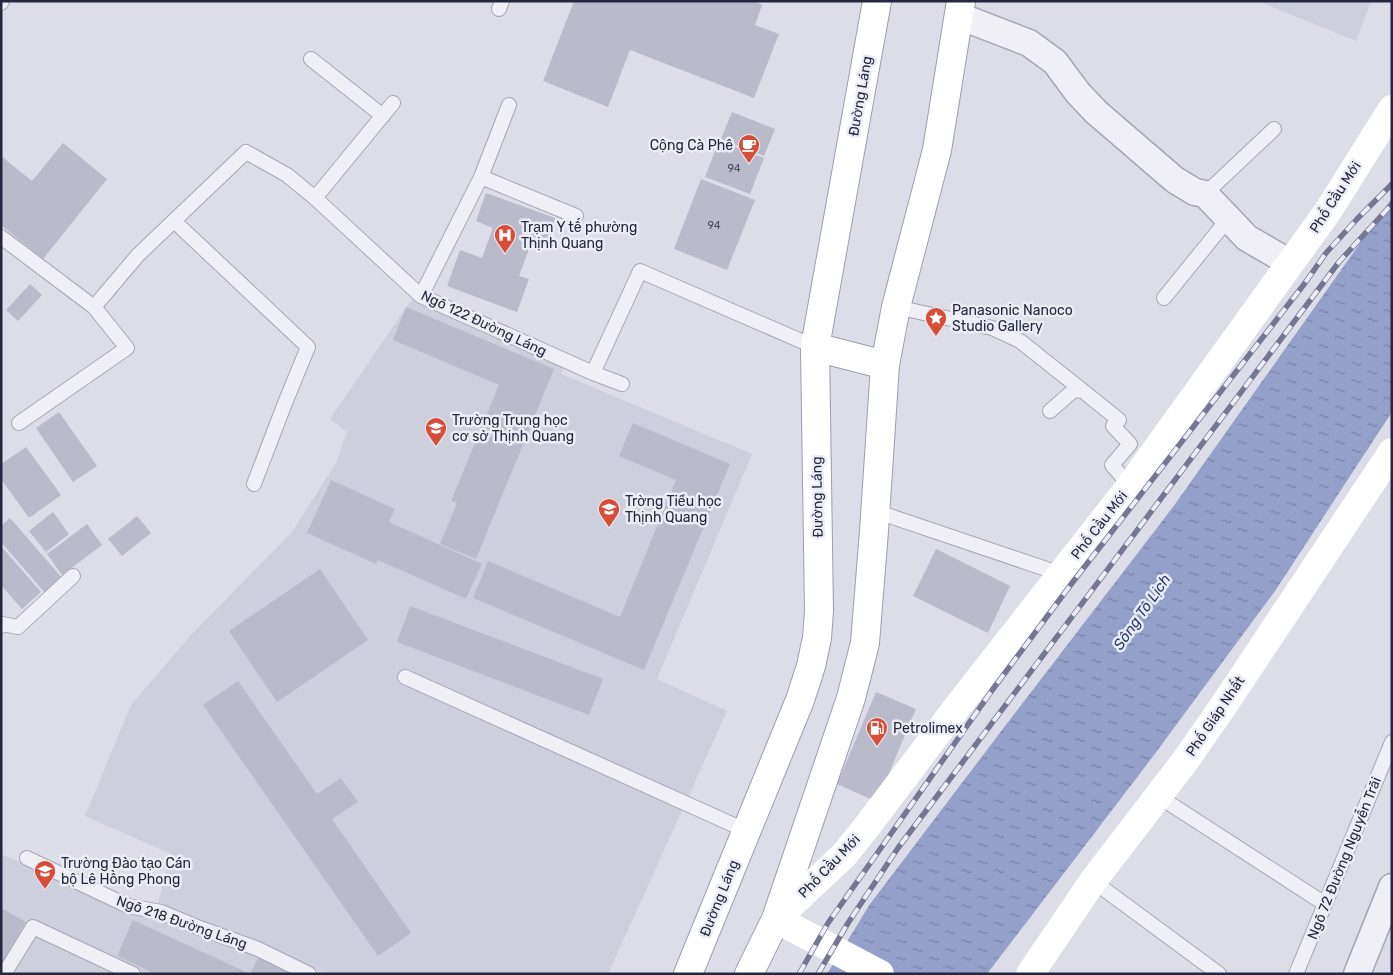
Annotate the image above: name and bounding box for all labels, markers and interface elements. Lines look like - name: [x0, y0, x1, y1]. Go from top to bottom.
- street label: Đường Láng: [845, 55, 876, 137]
- cafe icon: Cộng Cà Phê: [737, 133, 761, 164]
- place label: Cộng Cà Phê: [650, 137, 733, 154]
- street label: Phố Cầu Mới: [1305, 158, 1365, 236]
- house number: 94: [727, 162, 741, 175]
- place label: Trạm Y tế phường Thịnh Quang: [521, 218, 637, 252]
- house number: 94: [707, 219, 721, 232]
- hospital icon: Trạm Y tế phường Thịnh Quang: [493, 223, 517, 254]
- street label: Ngõ 122 Đường Láng: [418, 287, 549, 360]
- place label: Panasonic Nanoco Studio Gallery: [952, 302, 1073, 335]
- place icon: Panasonic Nanoco Studio Gallery: [924, 306, 948, 337]
- place label: Trường Trung học cơ sở Thịnh Quang: [452, 412, 574, 445]
- school or university icon: Trường Trung học cơ sở Thịnh Quang: [424, 416, 448, 447]
- street label: Đường Láng: [808, 456, 827, 538]
- street label: Phố Cầu Mới: [1067, 487, 1131, 563]
- place label: Trờng Tiểu học Thịnh Quang: [625, 493, 722, 526]
- school or university icon: Trờng Tiểu học Thịnh Quang: [597, 497, 621, 528]
- water label: Sông Tô Lịch: [1109, 571, 1175, 653]
- street label: Phố Giáp Nhất: [1182, 672, 1249, 759]
- fuel station icon: Petrolimex: [865, 716, 889, 747]
- place label: Petrolimex: [893, 720, 963, 737]
- street label: Ngõ 72 Đường Nguyễn Trãi: [1303, 774, 1385, 942]
- street label: Phố Cầu Mới: [794, 830, 864, 902]
- place label: Trường Đào tạo Cán bộ Lê Hồng Phong: [61, 855, 191, 888]
- street label: Đường Láng: [696, 857, 743, 939]
- school or university icon: Trường Đào tạo Cán bộ Lê Hồng Phong: [33, 859, 57, 890]
- street label: Ngõ 218 Đường Láng: [114, 892, 249, 953]

